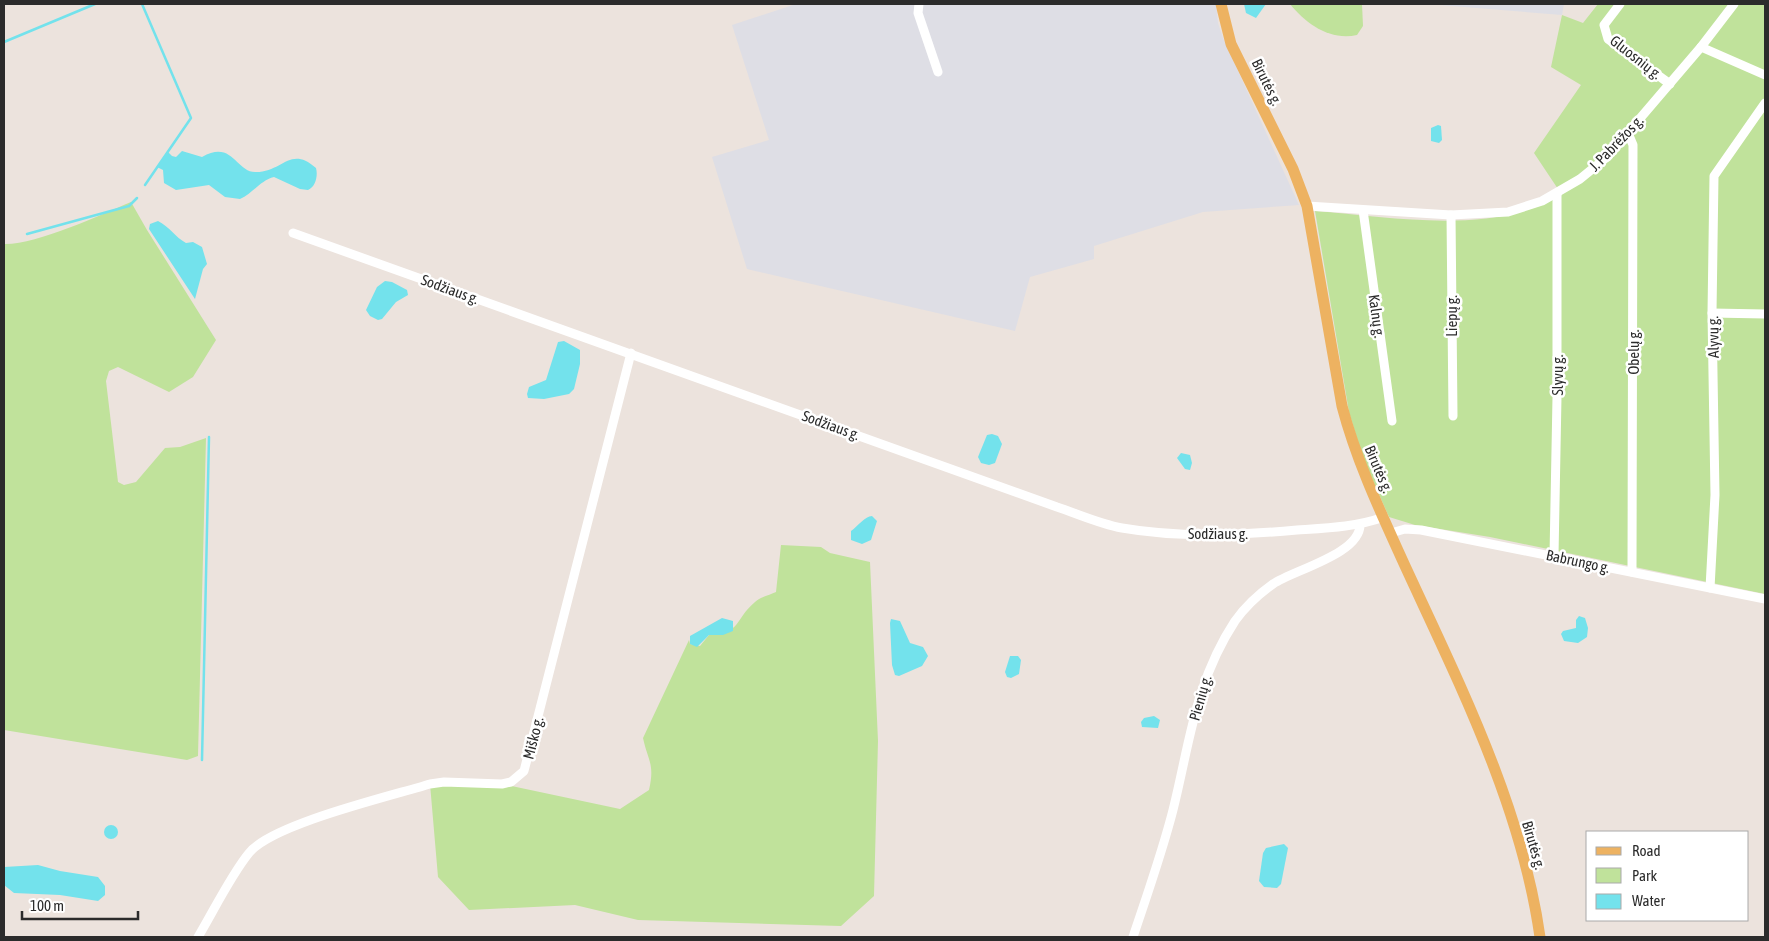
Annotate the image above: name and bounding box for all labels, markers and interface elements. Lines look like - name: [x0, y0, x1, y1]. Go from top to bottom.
- street label: Gluosnių g.: [1607, 32, 1665, 83]
- street label: Birutės g.: [1248, 56, 1286, 108]
- street label: J. Pabrėžos g.: [1585, 112, 1647, 174]
- street label: Sodžiaus g.: [419, 271, 481, 307]
- street label: Kalnų g.: [1366, 293, 1389, 339]
- street label: Liepų g.: [1443, 295, 1460, 337]
- street label: Alyvų g.: [1704, 316, 1722, 358]
- street label: Obelų g.: [1625, 329, 1642, 375]
- street label: Slyvų g.: [1549, 354, 1566, 395]
- street label: Sodžiaus g.: [800, 407, 862, 443]
- street label: Birutės g.: [1361, 443, 1397, 495]
- street label: Sodžiaus g.: [1188, 525, 1248, 542]
- street label: Babrungo g.: [1545, 546, 1612, 576]
- street label: Pienių g.: [1185, 673, 1215, 723]
- street label: Miško g.: [520, 715, 547, 761]
- street label: Birutės g.: [1519, 819, 1549, 872]
- legend: [1586, 831, 1749, 921]
- text: Road: [1632, 842, 1661, 859]
- text: Park: [1632, 867, 1657, 884]
- scale bar: [22, 888, 139, 920]
- text: Water: [1632, 892, 1665, 909]
- text: 100 m: [30, 897, 64, 914]

